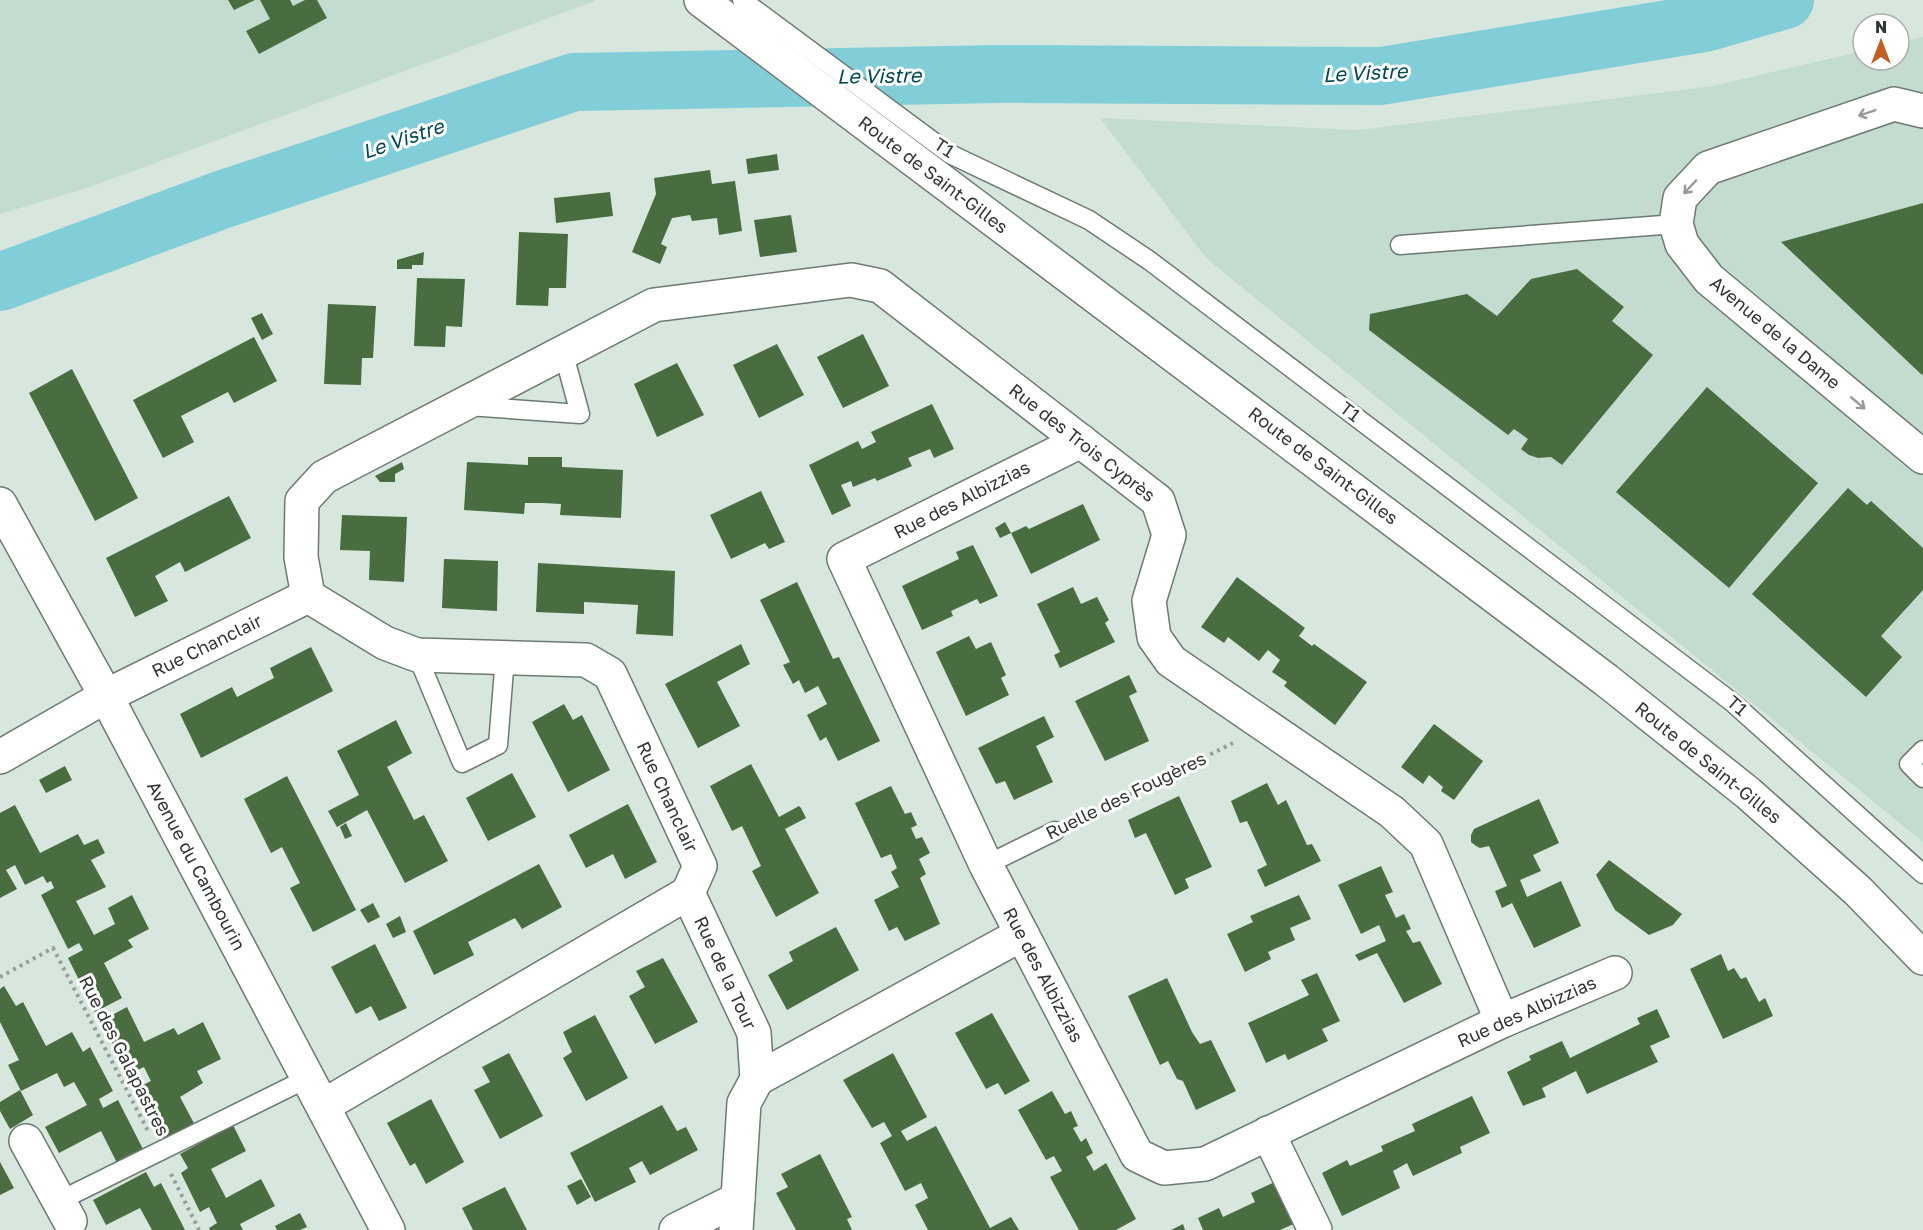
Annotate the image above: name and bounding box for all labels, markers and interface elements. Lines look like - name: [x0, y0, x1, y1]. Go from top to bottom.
- north arrow: [1851, 12, 1911, 72]
- text: N: [1875, 17, 1887, 37]
- water label: Le Vistre: [1322, 58, 1409, 86]
- water label: Le Vistre: [837, 62, 923, 88]
- one-way arrow: [1858, 109, 1877, 120]
- street label: Route de Saint-Gilles: [854, 111, 1013, 238]
- water label: Le Vistre: [359, 113, 448, 163]
- street label: T1: [930, 133, 959, 162]
- one-way arrow: [1682, 180, 1697, 195]
- street label: Avenue de la Dame: [1706, 271, 1845, 393]
- street label: Rue des Trois Cyprès: [1005, 378, 1160, 506]
- street label: T1: [1336, 396, 1365, 426]
- one-way arrow: [1850, 397, 1866, 410]
- street label: Route de Saint-Gilles: [1244, 402, 1403, 529]
- street label: Rue des Albizzias: [890, 455, 1033, 543]
- street label: Rue Chanclair: [148, 609, 265, 681]
- street label: T1: [1723, 690, 1753, 720]
- street label: Route de Saint-Gilles: [1631, 696, 1786, 828]
- street label: Rue Chanclair: [633, 738, 703, 856]
- street label: Ruelle des Fougères: [1042, 747, 1209, 843]
- street label: Avenue du Cambourin: [143, 777, 251, 954]
- street label: Rue des Albizzias: [999, 903, 1089, 1046]
- street label: Rue de la Tour: [690, 912, 762, 1033]
- street label: Rue des Albizzias: [1454, 971, 1599, 1052]
- street label: Rue des Galapastres: [75, 972, 175, 1139]

